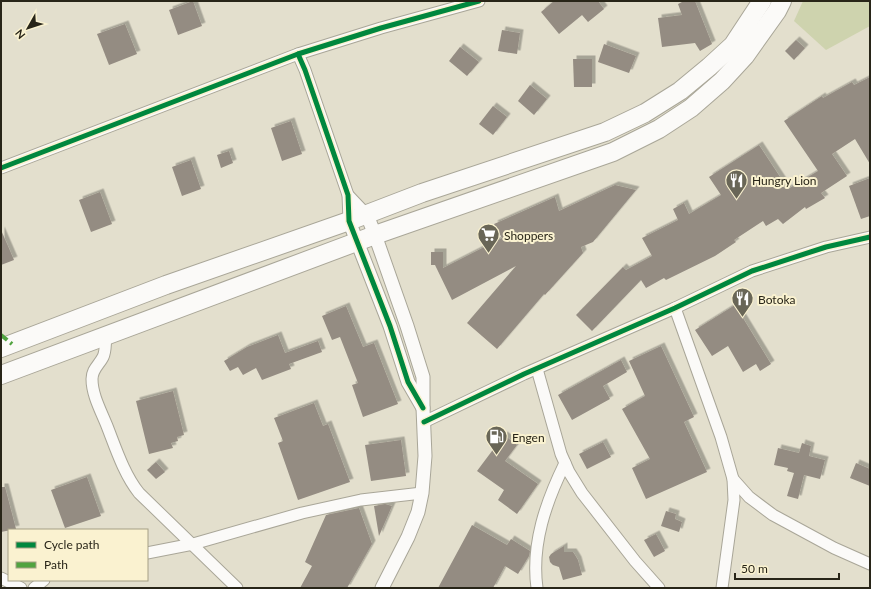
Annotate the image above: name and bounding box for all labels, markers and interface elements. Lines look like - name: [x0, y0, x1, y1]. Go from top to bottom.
- north arrow: [8, 8, 48, 48]
- text: N: [12, 27, 28, 42]
- restaurant icon: Hungry Lion: [723, 167, 749, 200]
- place label: Hungry Lion: [752, 173, 817, 188]
- supermarket icon: Shoppers: [476, 222, 502, 255]
- place label: Shoppers: [504, 228, 553, 243]
- restaurant icon: Botoka: [730, 286, 756, 319]
- place label: Botoka: [758, 292, 796, 307]
- fuel station icon: Engen: [484, 424, 510, 457]
- place label: Engen: [512, 430, 545, 445]
- legend: [8, 529, 148, 581]
- text: Cycle path: [44, 537, 99, 552]
- scale bar: [735, 555, 839, 581]
- text: Path: [44, 557, 68, 572]
- text: 50 m: [741, 561, 768, 576]

